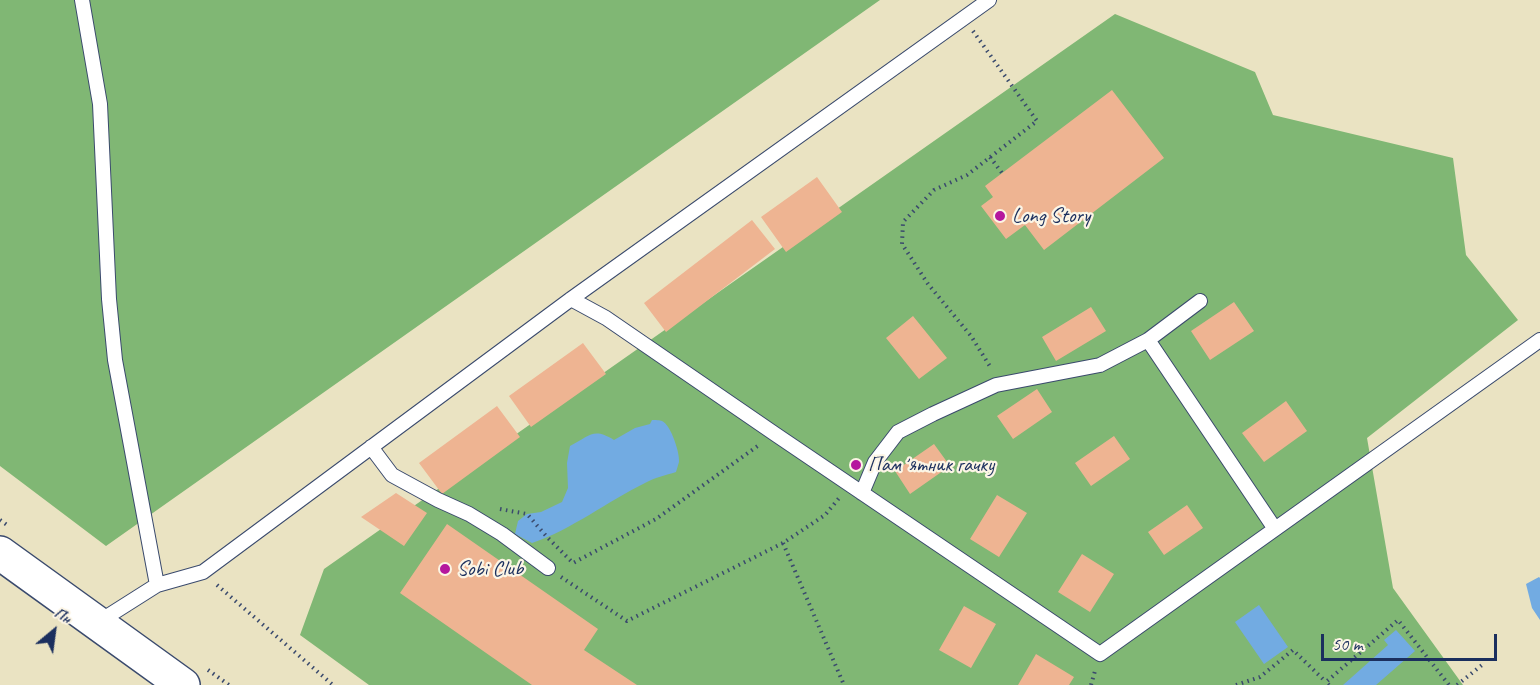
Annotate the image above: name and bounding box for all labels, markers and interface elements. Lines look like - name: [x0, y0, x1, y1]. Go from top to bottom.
- place label: Long Story: [1012, 203, 1090, 229]
- marker: Long Story: [993, 209, 1007, 223]
- place label: Памʼятник гачку: [868, 452, 994, 478]
- marker: Памʼятник гачку: [849, 458, 863, 472]
- place label: Sobi Club: [457, 556, 523, 582]
- marker: Sobi Club: [438, 562, 452, 576]
- north arrow: [24, 601, 84, 661]
- text: Пн: [51, 602, 75, 628]
- scale bar: [1324, 622, 1500, 660]
- text: 50 m: [1332, 633, 1363, 655]

